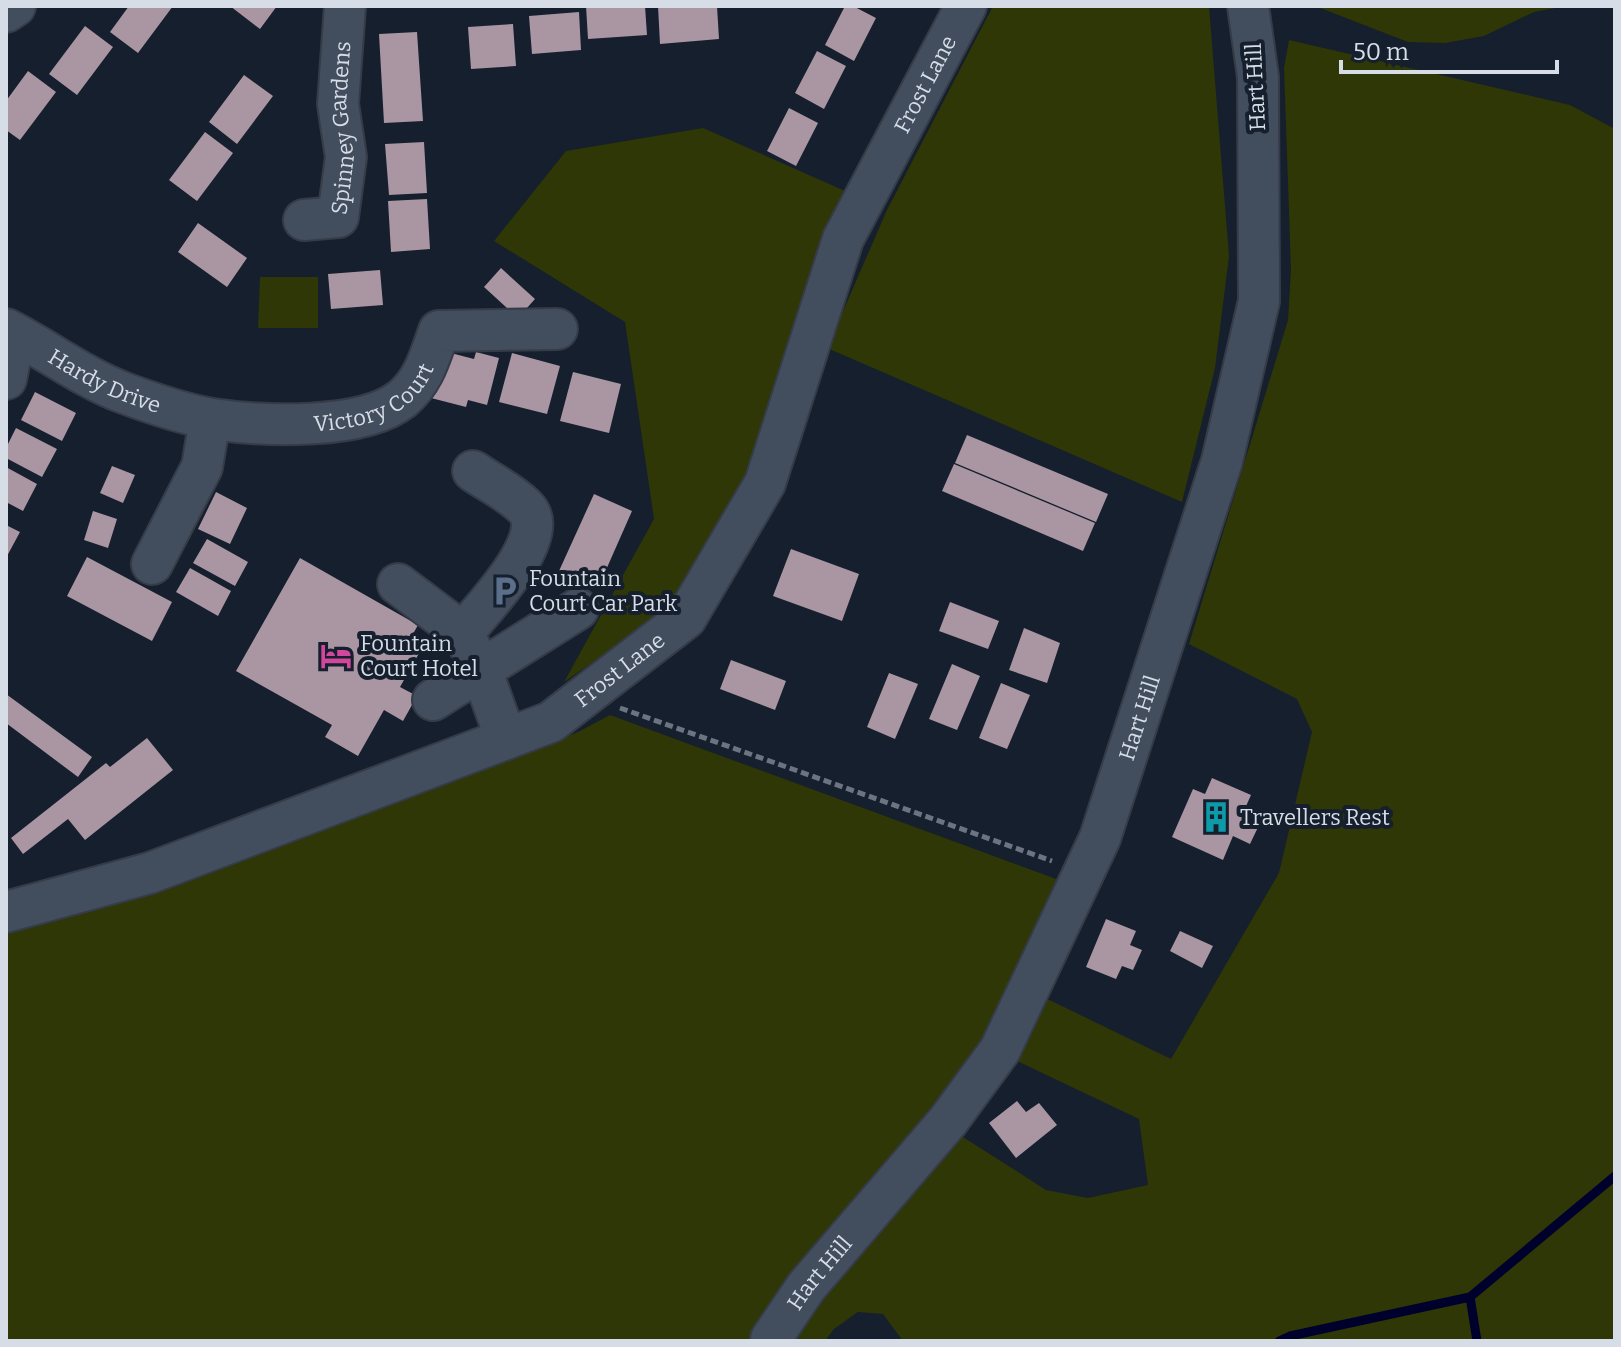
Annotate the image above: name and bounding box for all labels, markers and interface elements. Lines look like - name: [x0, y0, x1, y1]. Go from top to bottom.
- scale bar: [1341, 24, 1557, 74]
- street label: Frost Lane: [888, 31, 962, 138]
- text: 50 m: [1353, 38, 1409, 66]
- street label: Spinney Gardens: [325, 40, 360, 216]
- street label: Hart Hill: [1240, 42, 1271, 132]
- street label: Hardy Drive: [43, 343, 164, 419]
- street label: Victory Court: [313, 359, 440, 437]
- place label: Fountain Court Car Park: [529, 565, 678, 617]
- parking icon: Fountain Court Car Park: [488, 574, 522, 608]
- street label: Frost Lane: [569, 626, 670, 713]
- place label: Fountain Court Hotel: [360, 630, 478, 682]
- hotel icon: Fountain Court Hotel: [319, 639, 353, 673]
- street label: Hart Hill: [1113, 672, 1166, 764]
- building icon: Travellers Rest: [1199, 800, 1233, 834]
- place label: Travellers Rest: [1240, 804, 1390, 831]
- street label: Hart Hill: [781, 1230, 858, 1315]

